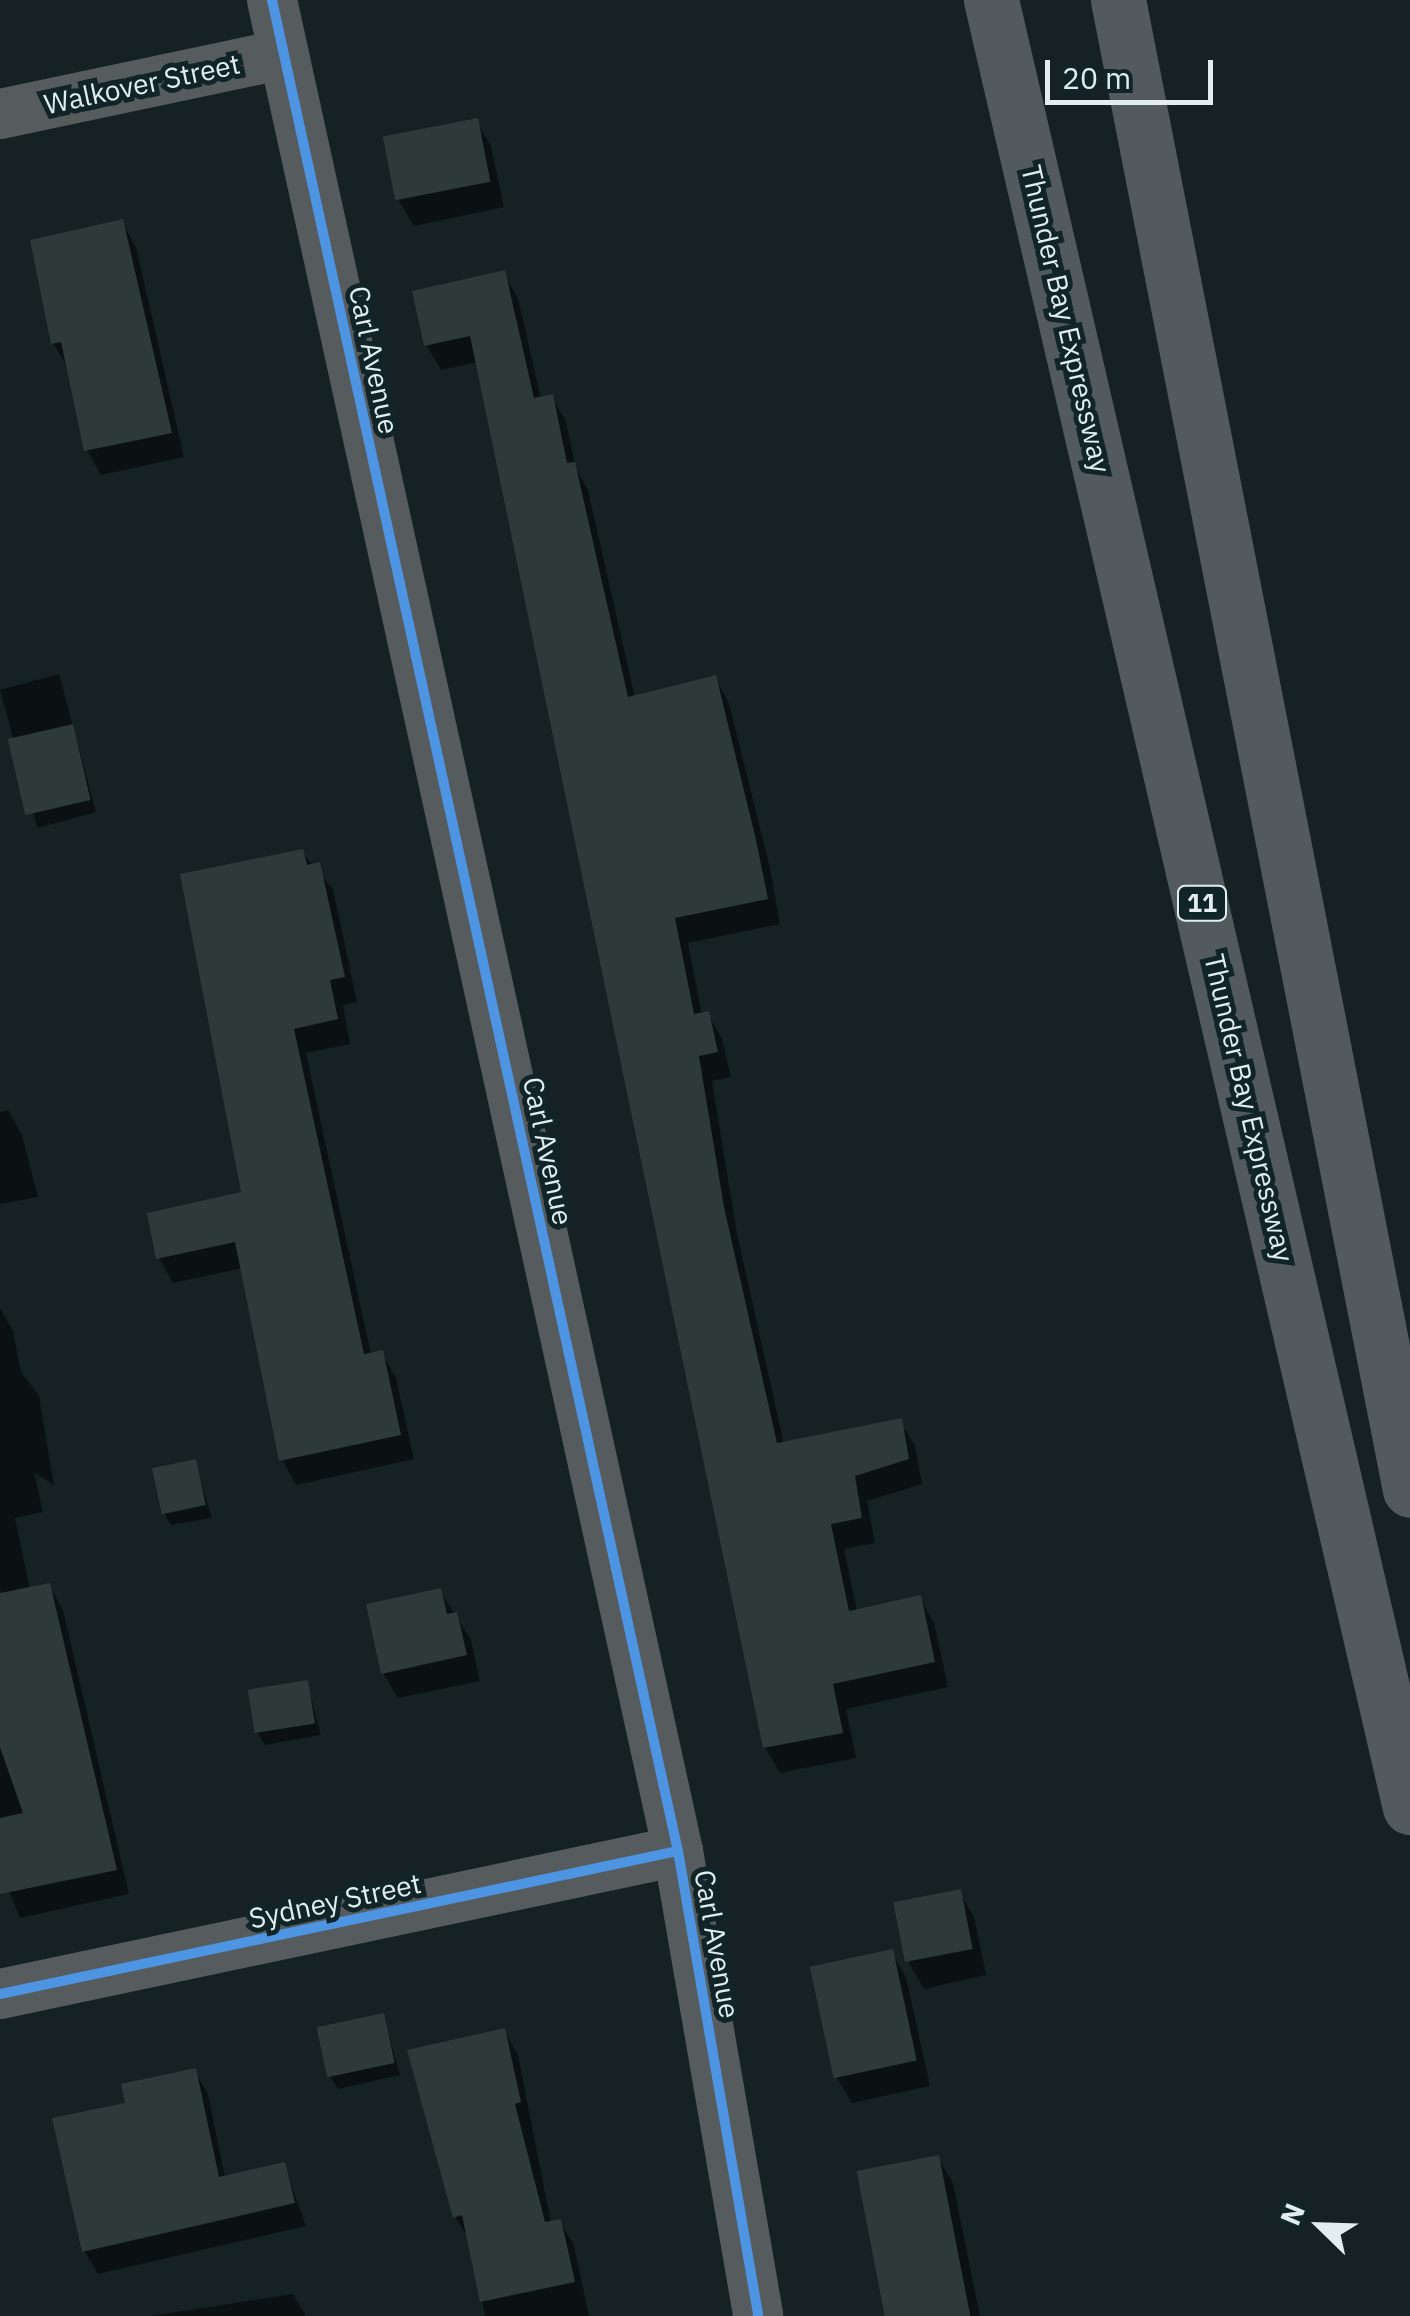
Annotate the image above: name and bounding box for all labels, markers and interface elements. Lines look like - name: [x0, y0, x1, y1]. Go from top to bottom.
- scale bar: [1050, 40, 1218, 102]
- street label: Walkover Street: [41, 47, 243, 121]
- text: 20 m: [1062, 58, 1131, 97]
- street label: Thunder Bay Expressway: [1014, 162, 1118, 476]
- street label: Carl Avenue: [342, 283, 406, 437]
- road number: 11: [1177, 883, 1227, 923]
- street label: Thunder Bay Expressway: [1197, 951, 1301, 1265]
- street label: Carl Avenue: [516, 1074, 580, 1228]
- street label: Sydney Street: [246, 1866, 424, 1936]
- street label: Carl Avenue: [687, 1867, 747, 2021]
- north arrow: [1270, 2176, 1370, 2276]
- text: N: [1271, 2198, 1313, 2231]

